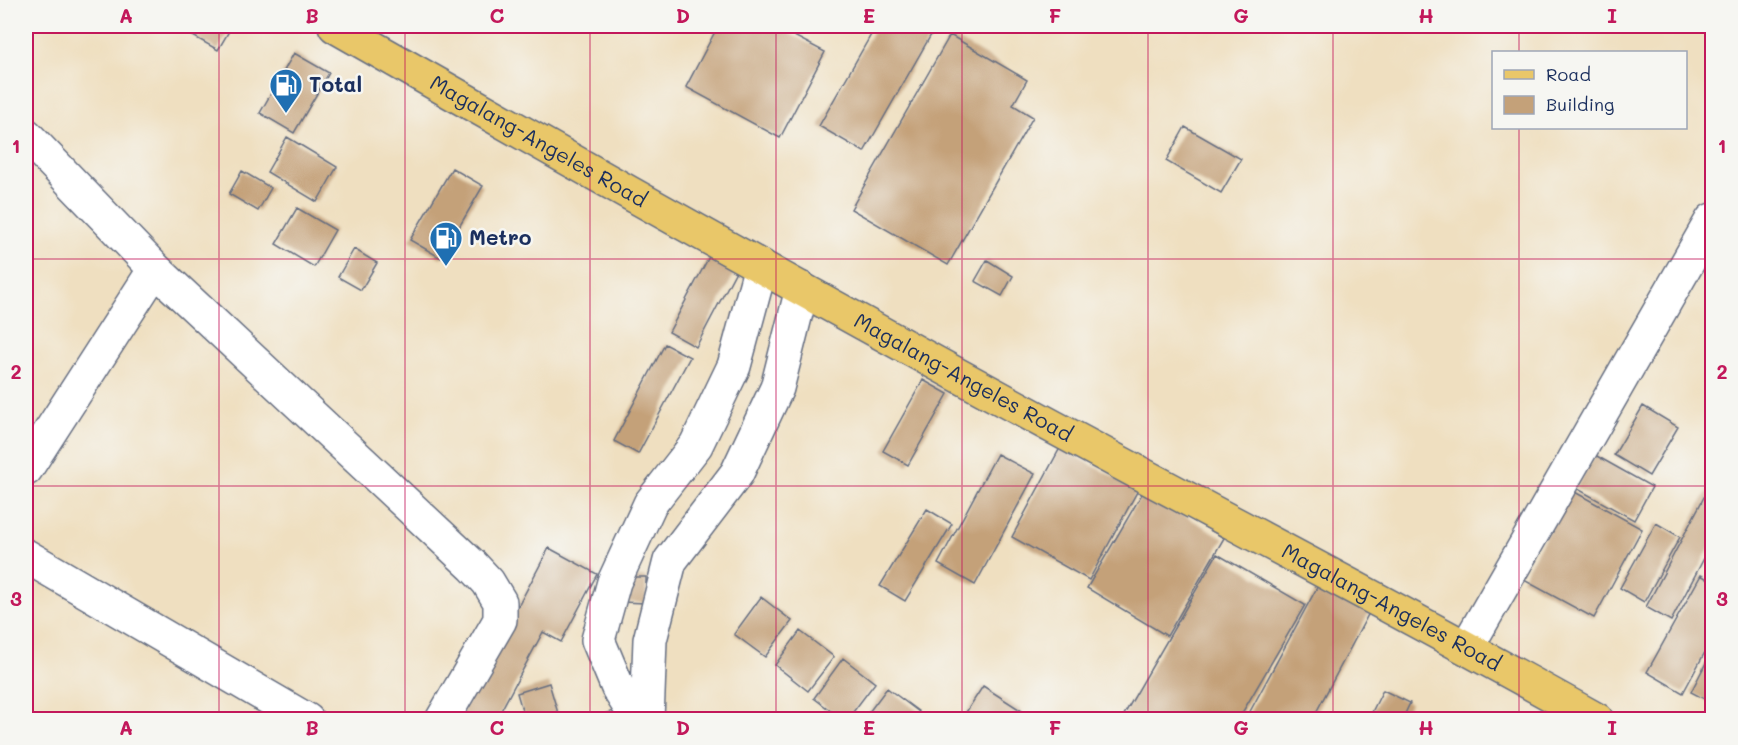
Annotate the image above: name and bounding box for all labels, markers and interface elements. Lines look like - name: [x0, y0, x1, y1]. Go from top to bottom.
- text: A: [119, 2, 133, 28]
- text: B: [305, 2, 319, 28]
- text: C: [490, 2, 505, 28]
- text: D: [676, 2, 690, 28]
- text: E: [863, 2, 875, 28]
- text: F: [1049, 2, 1062, 28]
- text: G: [1233, 2, 1249, 28]
- text: H: [1418, 2, 1434, 28]
- text: I: [1607, 2, 1617, 28]
- legend: [1492, 51, 1687, 129]
- text: Road: [1546, 62, 1591, 86]
- fuel station icon: Total: [268, 67, 304, 114]
- street label: Magalang-Angeles Road: [426, 68, 653, 212]
- place label: Total: [309, 70, 362, 97]
- text: Building: [1546, 92, 1614, 116]
- text: 1: [12, 132, 20, 158]
- text: 1: [1718, 132, 1726, 158]
- fuel station icon: Metro: [428, 220, 464, 267]
- place label: Metro: [469, 223, 532, 250]
- street label: Magalang-Angeles Road: [850, 306, 1078, 447]
- text: 2: [10, 358, 22, 384]
- text: 2: [1716, 358, 1728, 384]
- street label: Magalang-Angeles Road: [1278, 536, 1506, 676]
- text: 3: [10, 585, 22, 611]
- text: 3: [1716, 585, 1728, 611]
- text: A: [119, 714, 133, 740]
- text: B: [305, 714, 319, 740]
- text: C: [490, 714, 505, 740]
- text: D: [676, 714, 690, 740]
- text: E: [863, 714, 875, 740]
- text: F: [1049, 714, 1062, 740]
- text: G: [1233, 714, 1249, 740]
- text: H: [1418, 714, 1434, 740]
- text: I: [1607, 714, 1617, 740]

